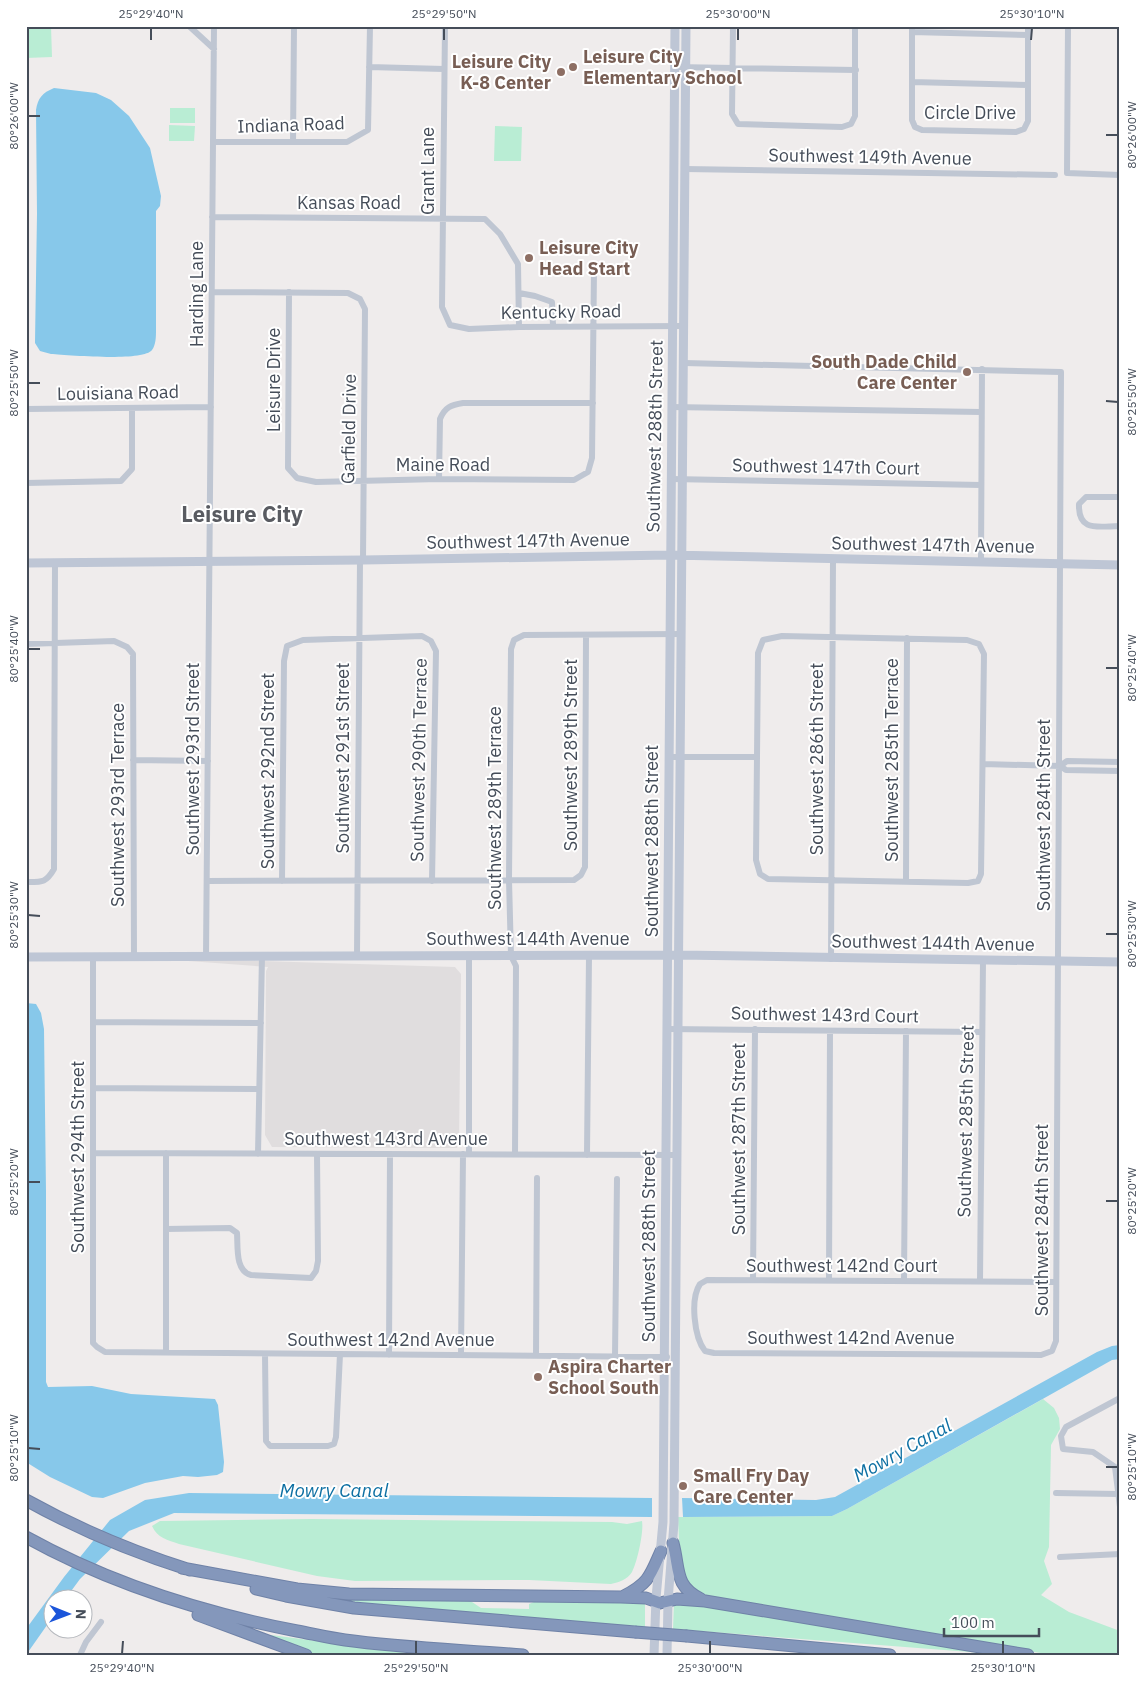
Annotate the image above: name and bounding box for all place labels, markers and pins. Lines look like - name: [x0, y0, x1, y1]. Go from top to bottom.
- place label: Leisure City Elementary School: [583, 45, 742, 89]
- place label: Leisure City K-8 Center: [452, 50, 551, 94]
- marker: Leisure City Elementary School: [567, 61, 579, 73]
- marker: Leisure City K-8 Center: [555, 66, 567, 78]
- place label: Leisure City Head Start: [539, 236, 639, 280]
- marker: Leisure City Head Start: [523, 252, 535, 264]
- place label: South Dade Child Care Center: [811, 350, 957, 394]
- marker: South Dade Child Care Center: [961, 366, 973, 378]
- place label: Aspira Charter School South: [548, 1355, 671, 1399]
- marker: Aspira Charter School South: [532, 1371, 544, 1383]
- place label: Small Fry Day Care Center: [693, 1464, 809, 1508]
- marker: Small Fry Day Care Center: [677, 1480, 689, 1492]

